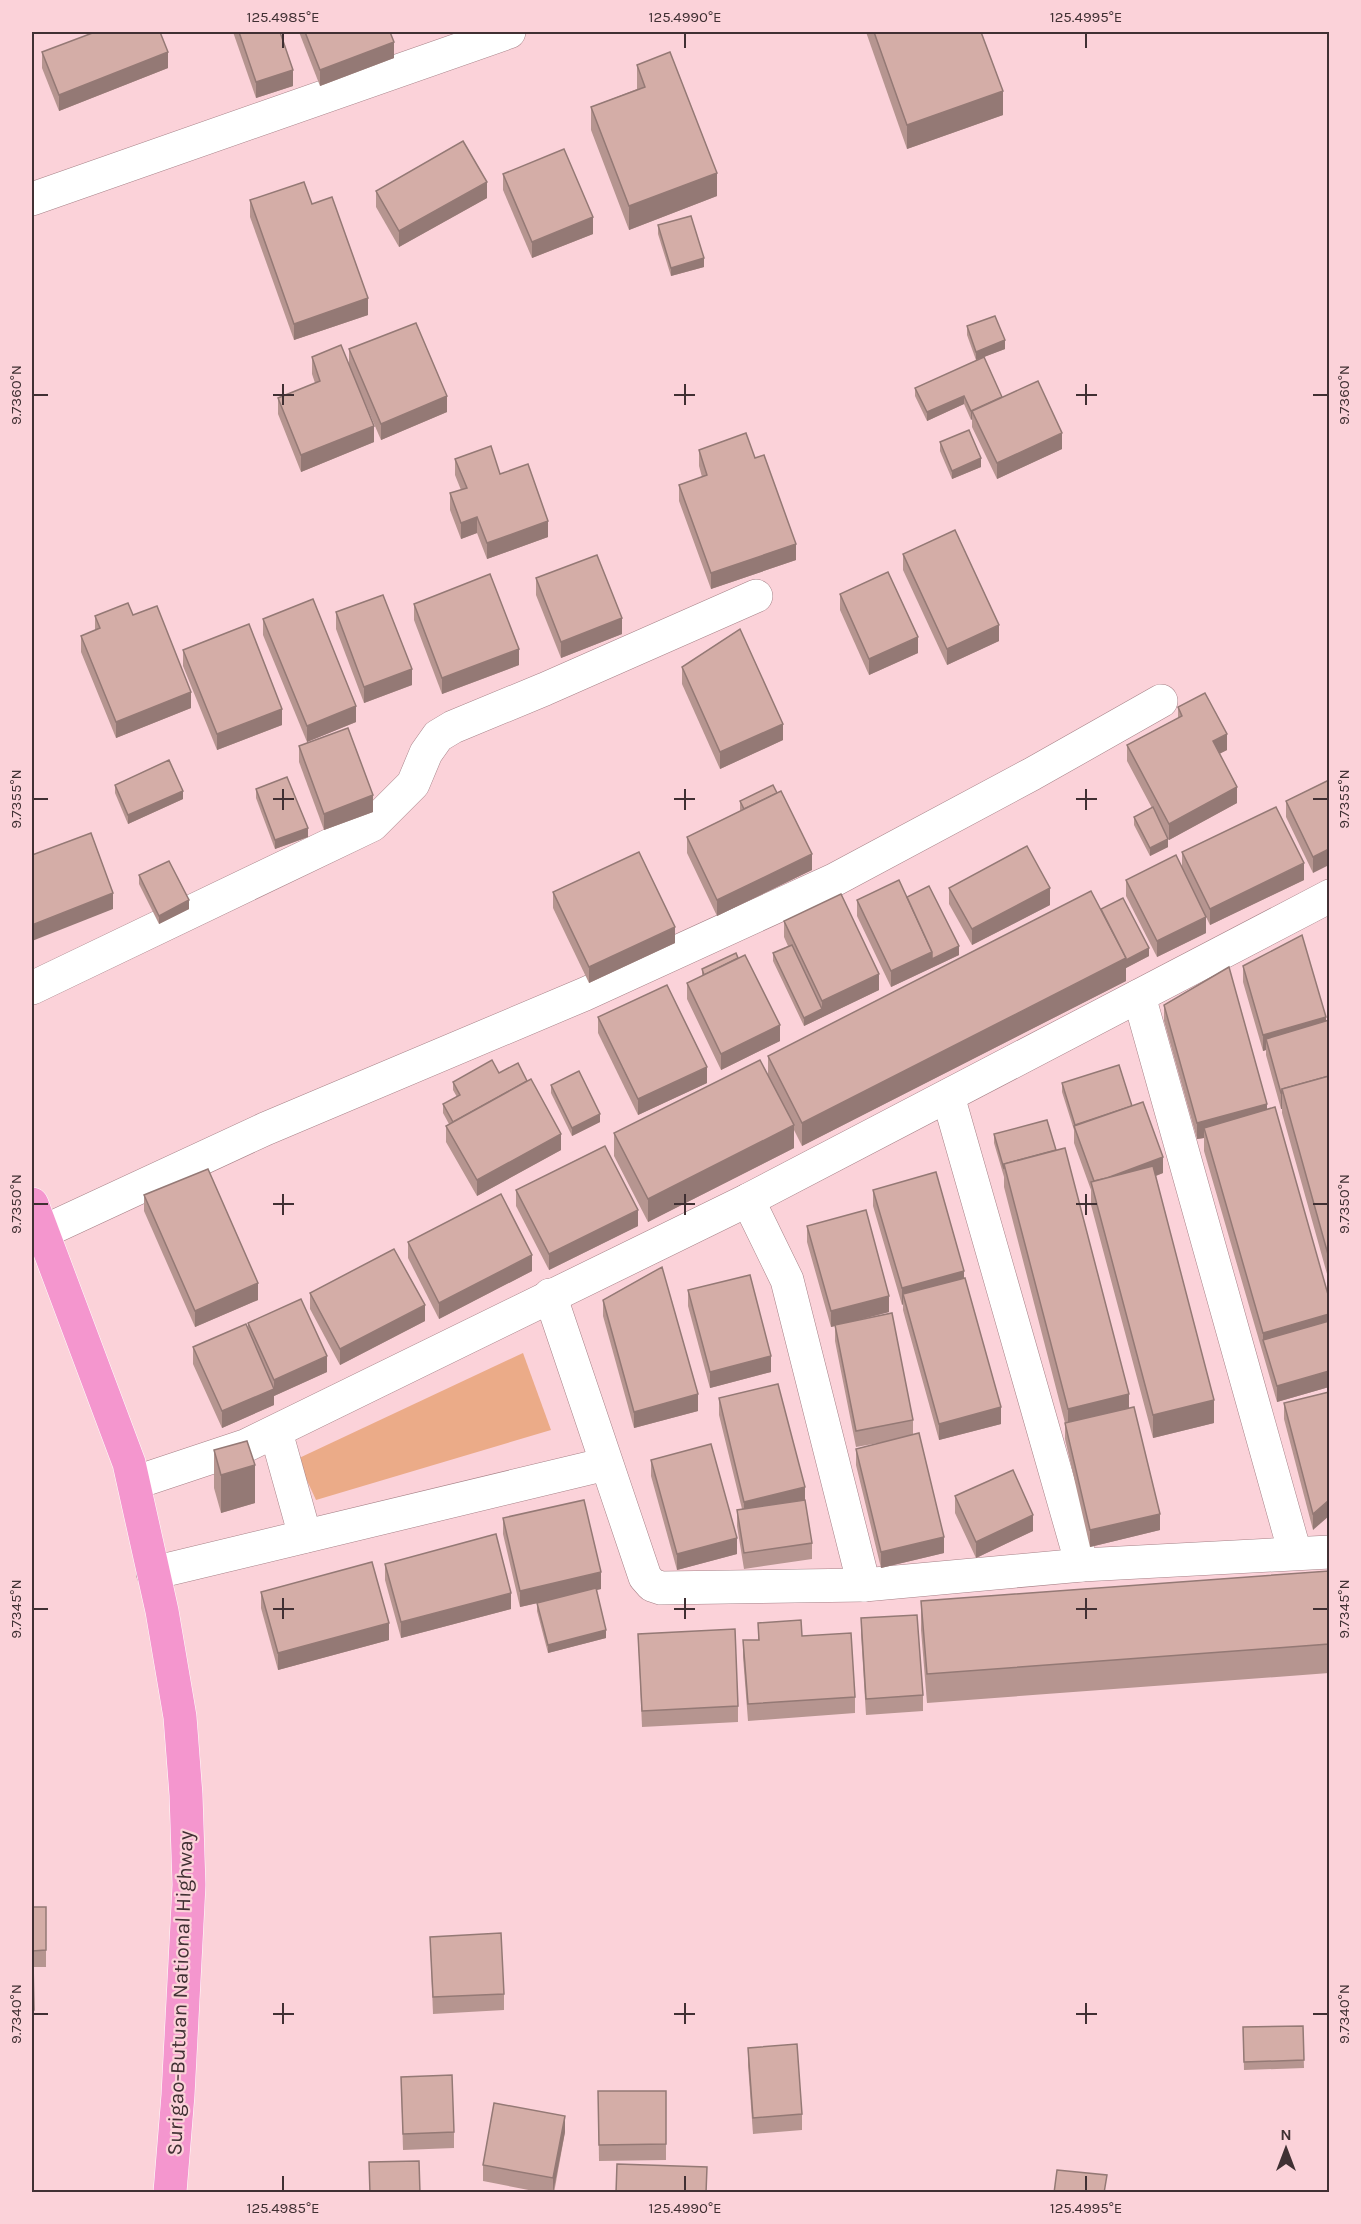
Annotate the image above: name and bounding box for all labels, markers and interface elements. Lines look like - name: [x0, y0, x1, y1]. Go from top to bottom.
- text: 125.4985°E: [246, 8, 320, 26]
- text: 125.4990°E: [648, 8, 722, 26]
- text: 125.4995°E: [1050, 8, 1122, 26]
- text: 9.7360°N: [7, 365, 25, 425]
- text: 9.7360°N: [1335, 365, 1353, 425]
- text: 9.7355°N: [7, 769, 25, 829]
- text: 9.7355°N: [1335, 769, 1353, 829]
- text: 9.7350°N: [7, 1174, 25, 1234]
- text: 9.7350°N: [1335, 1174, 1353, 1234]
- text: 9.7345°N: [7, 1579, 25, 1639]
- text: 9.7345°N: [1335, 1579, 1353, 1639]
- street label: Surigao-Butuan National Highway: [162, 1830, 198, 2156]
- text: 9.7340°N: [7, 1984, 25, 2044]
- text: 9.7340°N: [1335, 1984, 1353, 2044]
- north arrow: [1256, 2119, 1316, 2179]
- text: N: [1280, 2125, 1292, 2144]
- text: 125.4985°E: [246, 2199, 320, 2217]
- text: 125.4990°E: [648, 2199, 722, 2217]
- text: 125.4995°E: [1050, 2199, 1122, 2217]

